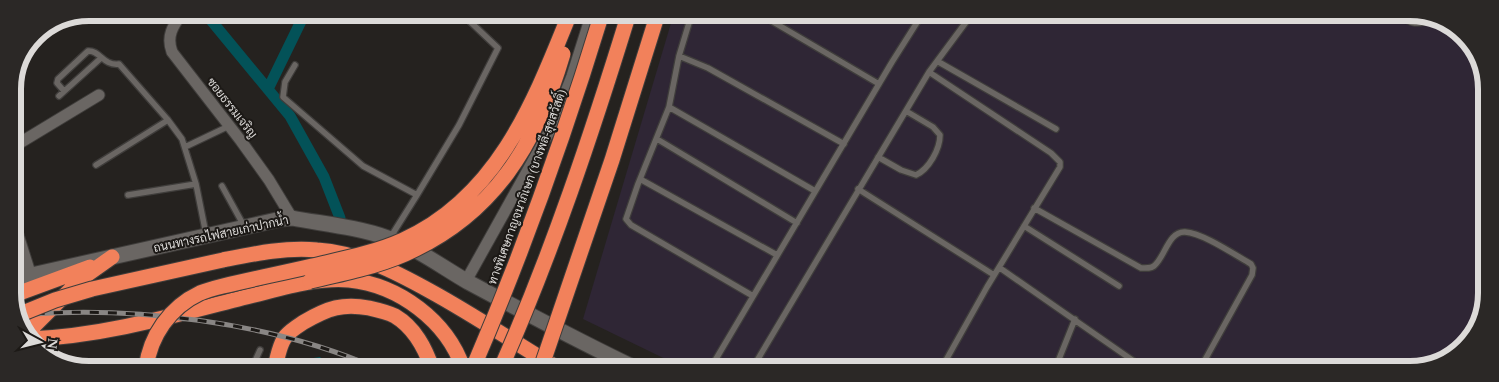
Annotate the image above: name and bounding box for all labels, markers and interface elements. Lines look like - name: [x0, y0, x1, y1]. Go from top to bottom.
- street label: ซอยธรรมเจริญ: [204, 75, 260, 141]
- street label: ทางพิเศษกาญจนาภิเษก (บางพลี-สุขสวัสดิ์): [481, 86, 571, 287]
- street label: ถนนทางรถไฟสายเก่าปากน้ำ: [151, 209, 290, 255]
- north arrow: [15, 317, 65, 367]
- text: N: [44, 338, 60, 349]

